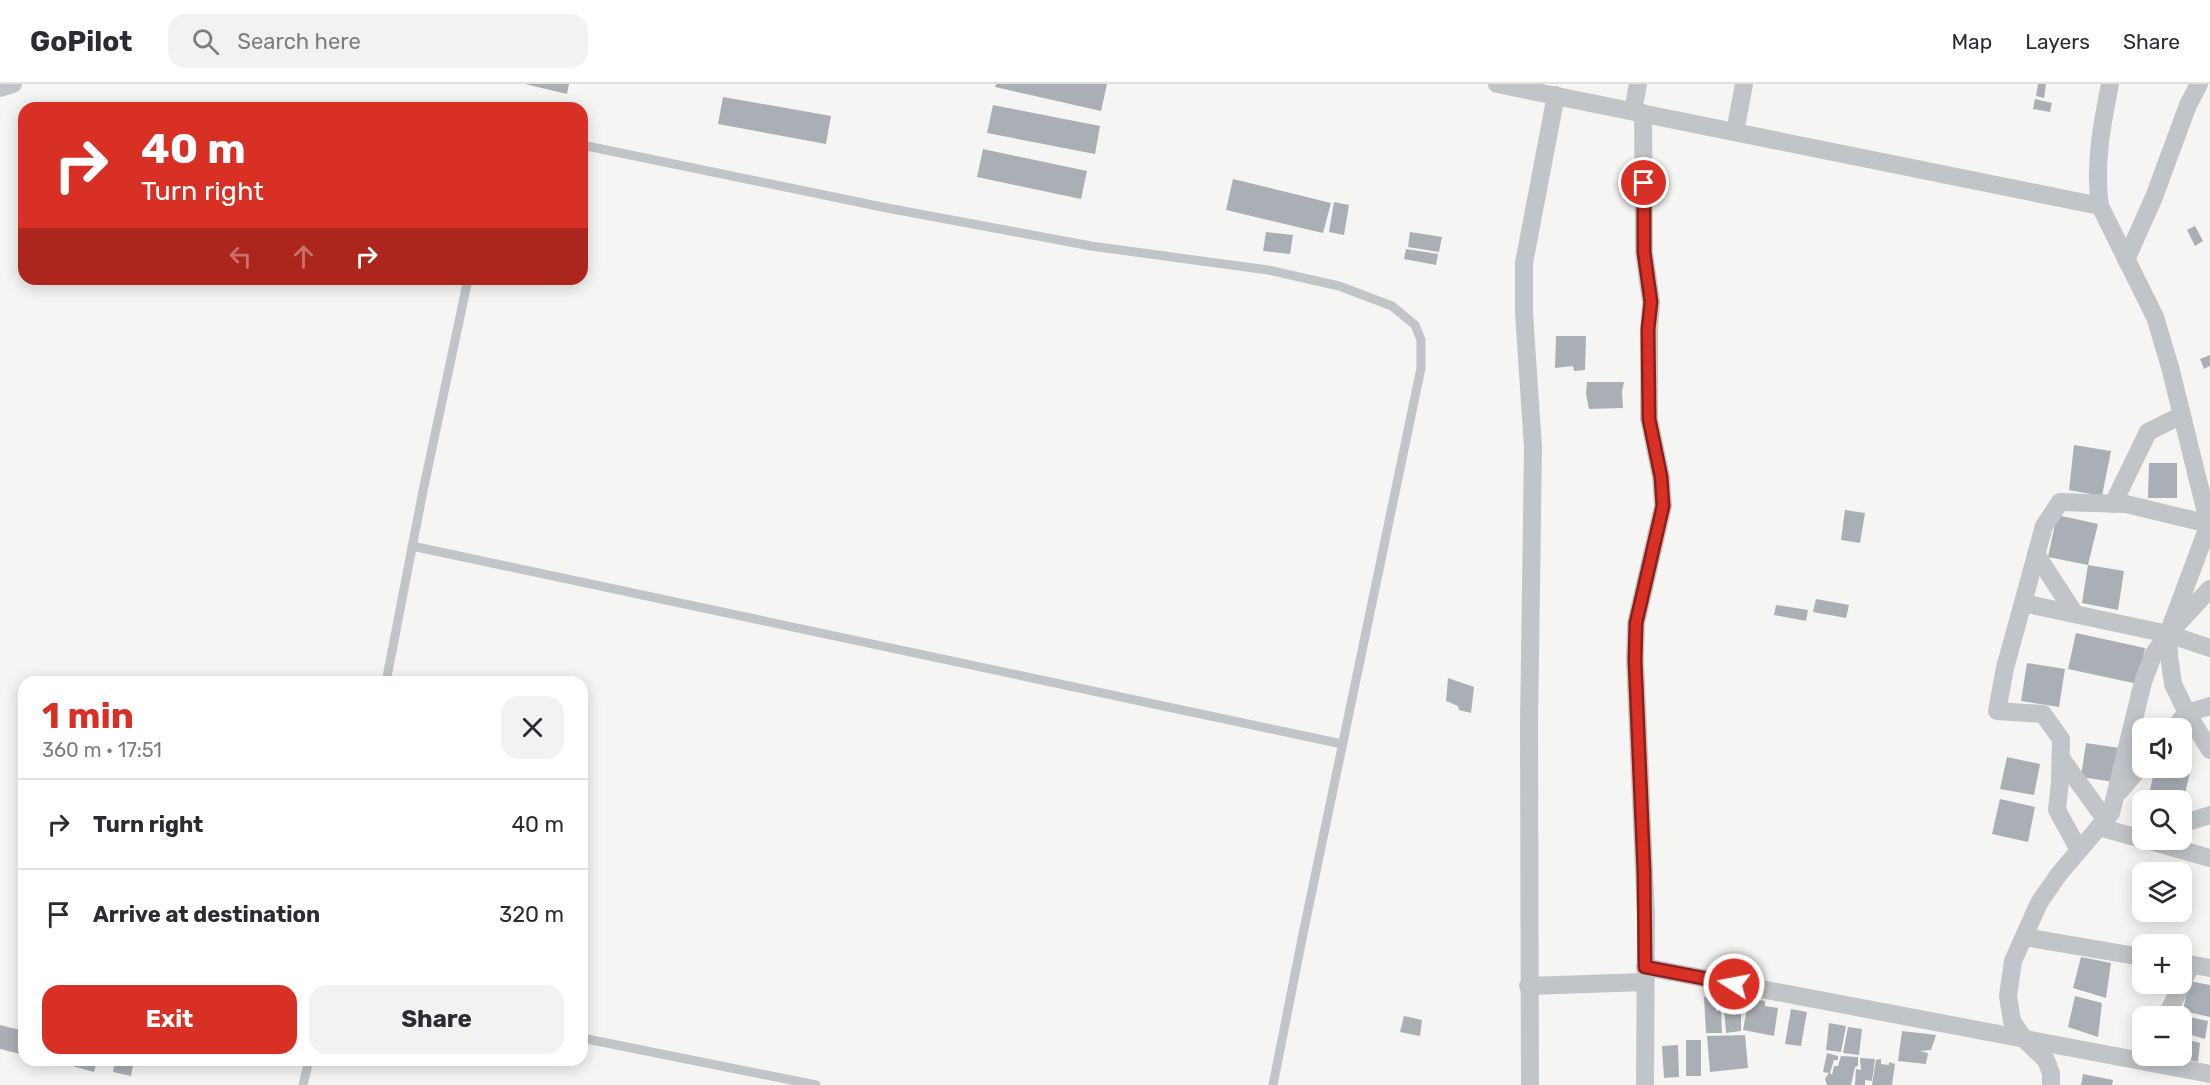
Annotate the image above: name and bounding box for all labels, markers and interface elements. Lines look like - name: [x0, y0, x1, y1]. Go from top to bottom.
- search box: [168, 14, 588, 68]
- text: GoPilot: [30, 25, 132, 58]
- icon: search: [189, 25, 222, 58]
- text: Search here: [237, 28, 361, 55]
- text: Map: [1951, 29, 1992, 54]
- text: Layers: [2025, 29, 2090, 54]
- text: Share: [2123, 29, 2180, 54]
- text: 40 m: [141, 124, 246, 174]
- icon: right: [42, 126, 120, 204]
- pin: [1618, 157, 1669, 208]
- icon: arrive: [1627, 166, 1660, 199]
- text: Turn right: [141, 175, 264, 207]
- icon: left: [224, 240, 257, 273]
- icon: ahead: [287, 240, 320, 273]
- icon: right: [350, 240, 383, 273]
- text: 1 min: [42, 694, 134, 737]
- button: close: [501, 696, 564, 759]
- map controls: [2132, 718, 2192, 1066]
- button: sound: [2132, 718, 2192, 778]
- text: 360 m · 17:51: [42, 738, 162, 762]
- button: search: [2132, 790, 2192, 850]
- icon: right: [42, 808, 75, 841]
- text: Turn right: [93, 811, 203, 838]
- text: 40 m: [511, 811, 564, 838]
- button: layers: [2132, 862, 2192, 922]
- icon: arrive: [42, 898, 75, 931]
- text: Arrive at destination: [93, 901, 320, 928]
- text: 320 m: [499, 901, 564, 928]
- button: +: [2132, 934, 2192, 994]
- position arrow: [1702, 952, 1766, 1016]
- button: Exit: [42, 985, 297, 1054]
- button: Share: [309, 985, 564, 1054]
- button: −: [2132, 1006, 2192, 1066]

